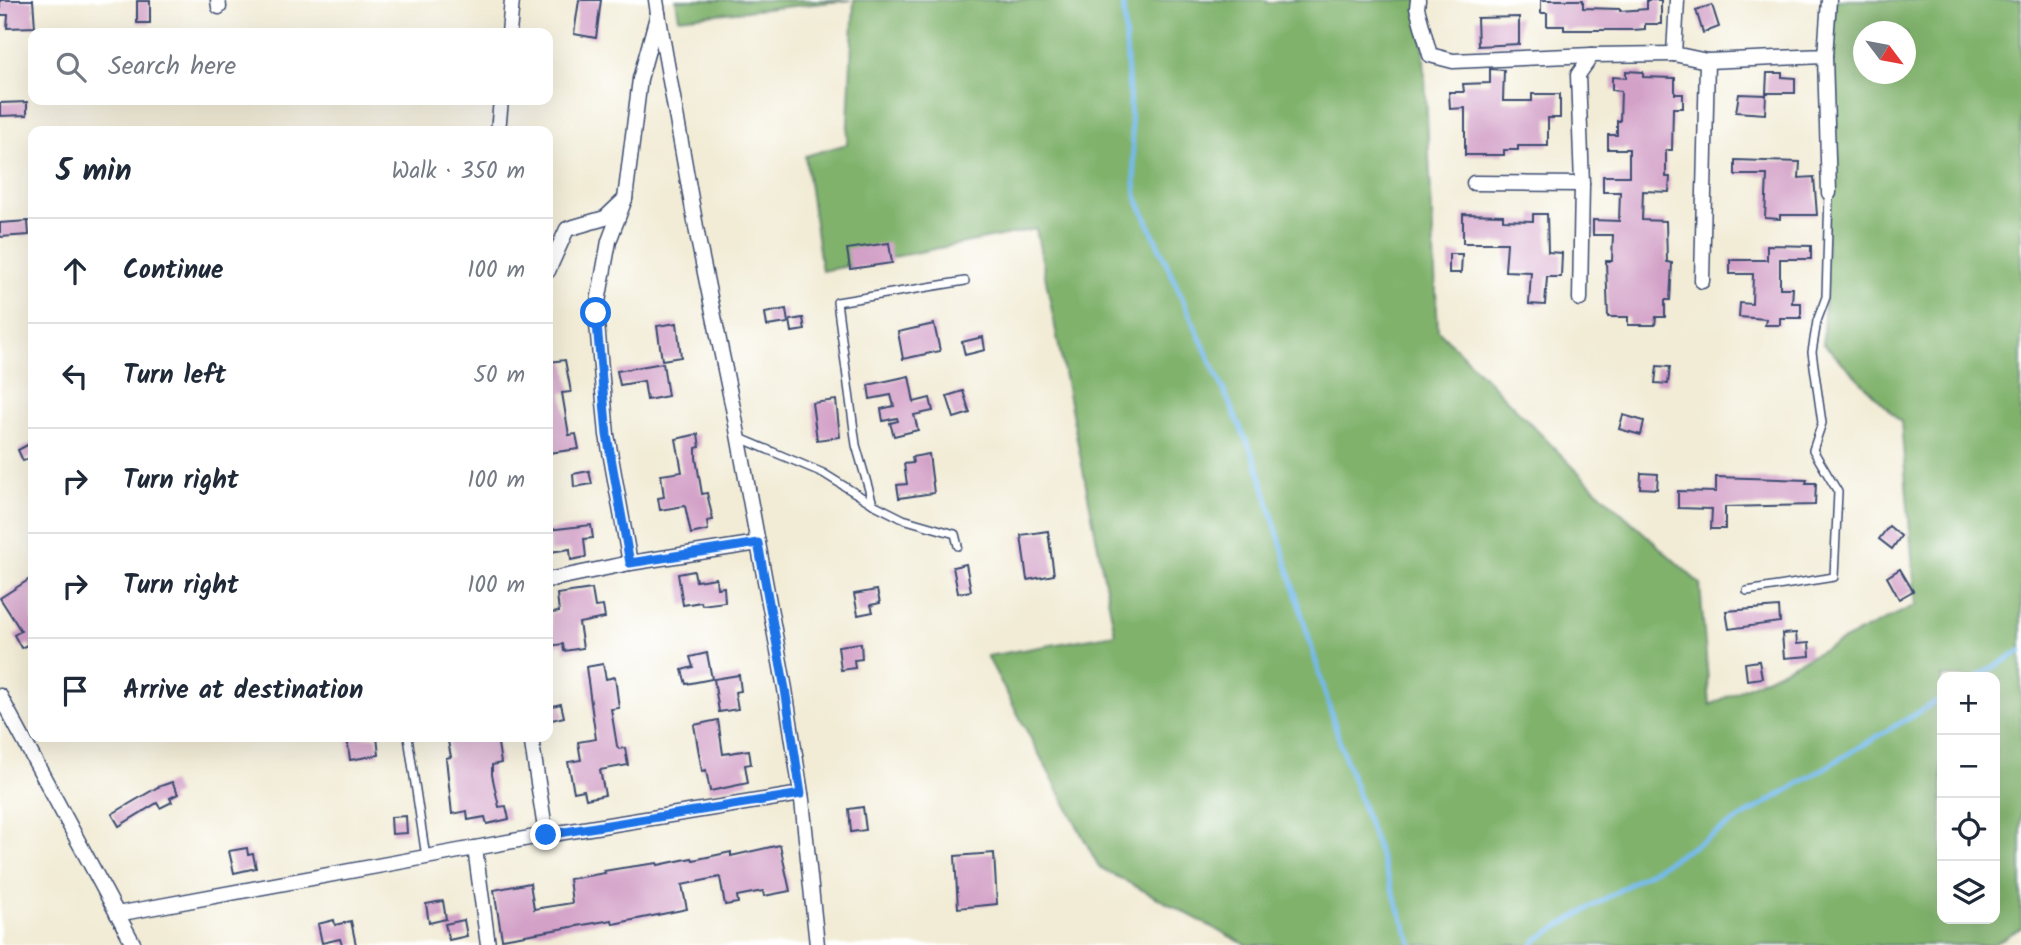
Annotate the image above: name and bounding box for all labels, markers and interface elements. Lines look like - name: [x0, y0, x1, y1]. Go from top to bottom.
- north arrow: [1853, 21, 1916, 84]
- search box: [28, 28, 553, 105]
- text: Search here: [108, 46, 236, 88]
- icon: search: [52, 48, 90, 86]
- text: 5 min: [56, 148, 132, 196]
- text: Walk · 350 m: [391, 154, 525, 190]
- text: Continue: [123, 250, 224, 292]
- icon: ahead: [56, 252, 94, 290]
- text: 100 m: [467, 253, 525, 289]
- route start: [580, 297, 611, 328]
- text: Turn left: [123, 355, 226, 397]
- icon: left: [56, 357, 94, 395]
- text: 50 m: [474, 358, 525, 394]
- text: Turn right: [123, 460, 239, 502]
- icon: right: [56, 462, 94, 500]
- text: 100 m: [467, 463, 525, 499]
- text: Turn right: [123, 565, 239, 607]
- icon: right: [56, 567, 94, 605]
- text: 100 m: [467, 568, 525, 604]
- text: Arrive at destination: [123, 670, 363, 712]
- icon: arrive: [56, 672, 94, 710]
- map controls: [1937, 672, 2000, 924]
- button: +: [1937, 672, 2000, 735]
- button: −: [1937, 735, 2000, 798]
- button: locate: [1937, 798, 2000, 861]
- route end: [530, 819, 561, 850]
- button: layers: [1937, 861, 2000, 924]

